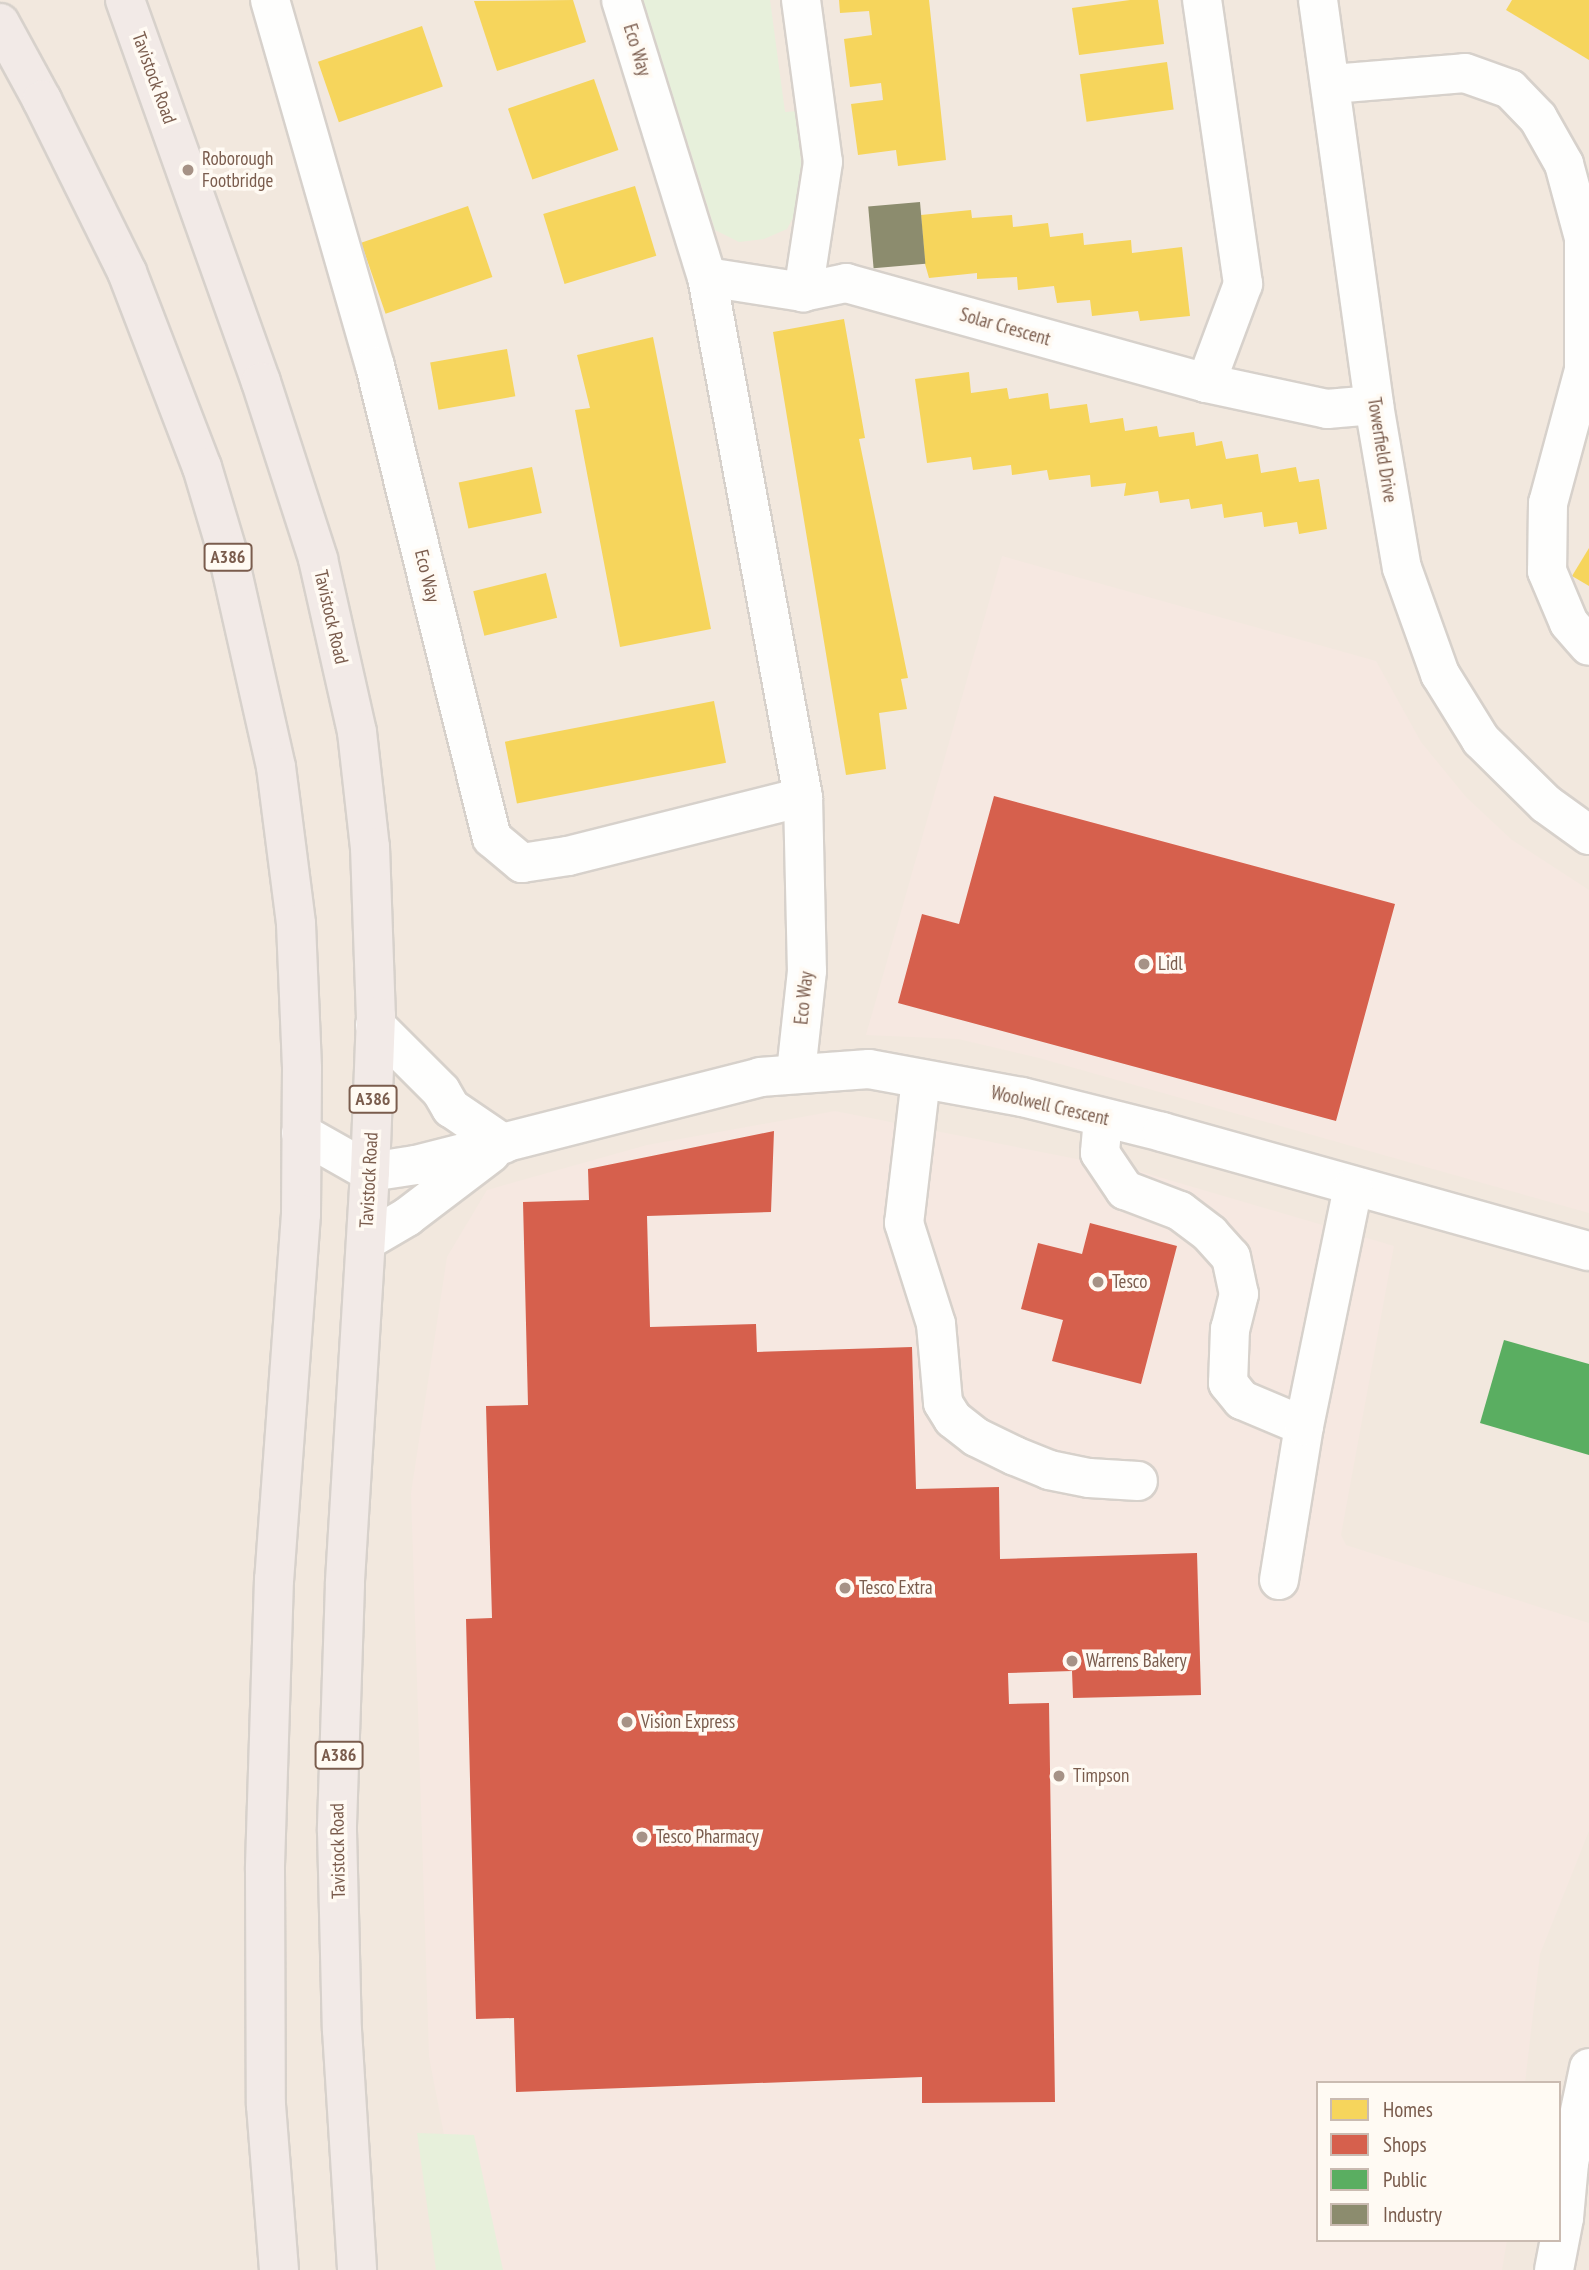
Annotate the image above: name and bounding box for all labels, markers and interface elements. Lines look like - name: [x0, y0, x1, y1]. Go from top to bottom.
- street label: Eco Way: [618, 21, 656, 79]
- street label: Tavistock Road: [127, 29, 181, 127]
- place label: Roborough Footbridge: [202, 148, 273, 192]
- marker: Roborough Footbridge: [180, 162, 196, 178]
- street label: Solar Crescent: [957, 303, 1053, 351]
- street label: Towerfield Drive: [1362, 396, 1402, 504]
- road number: A386: [204, 542, 252, 572]
- street label: Eco Way: [409, 547, 445, 605]
- street label: Tavistock Road: [309, 568, 353, 666]
- place label: Lidl: [1158, 953, 1183, 975]
- marker: Lidl: [1136, 956, 1152, 972]
- street label: Eco Way: [790, 970, 818, 1026]
- street label: Woolwell Crescent: [989, 1081, 1111, 1131]
- road number: A386: [348, 1084, 398, 1114]
- street label: Tavistock Road: [355, 1131, 383, 1229]
- place label: Tesco: [1112, 1271, 1147, 1293]
- marker: Tesco: [1090, 1274, 1106, 1290]
- place label: Tesco Extra: [859, 1577, 932, 1599]
- marker: Tesco Extra: [837, 1580, 853, 1596]
- place label: Warrens Bakery: [1086, 1650, 1187, 1672]
- marker: Warrens Bakery: [1064, 1653, 1080, 1669]
- place label: Vision Express: [641, 1711, 735, 1733]
- marker: Vision Express: [619, 1714, 635, 1730]
- road number: A386: [314, 1740, 364, 1770]
- place label: Timpson: [1073, 1765, 1129, 1787]
- marker: Timpson: [1051, 1768, 1067, 1784]
- street label: Tavistock Road: [326, 1803, 350, 1899]
- place label: Tesco Pharmacy: [656, 1826, 759, 1848]
- marker: Tesco Pharmacy: [634, 1829, 650, 1845]
- legend: [1316, 2081, 1561, 2242]
- text: Homes: [1383, 2096, 1433, 2123]
- text: Shops: [1383, 2131, 1427, 2158]
- text: Public: [1383, 2166, 1427, 2193]
- text: Industry: [1383, 2201, 1442, 2228]

